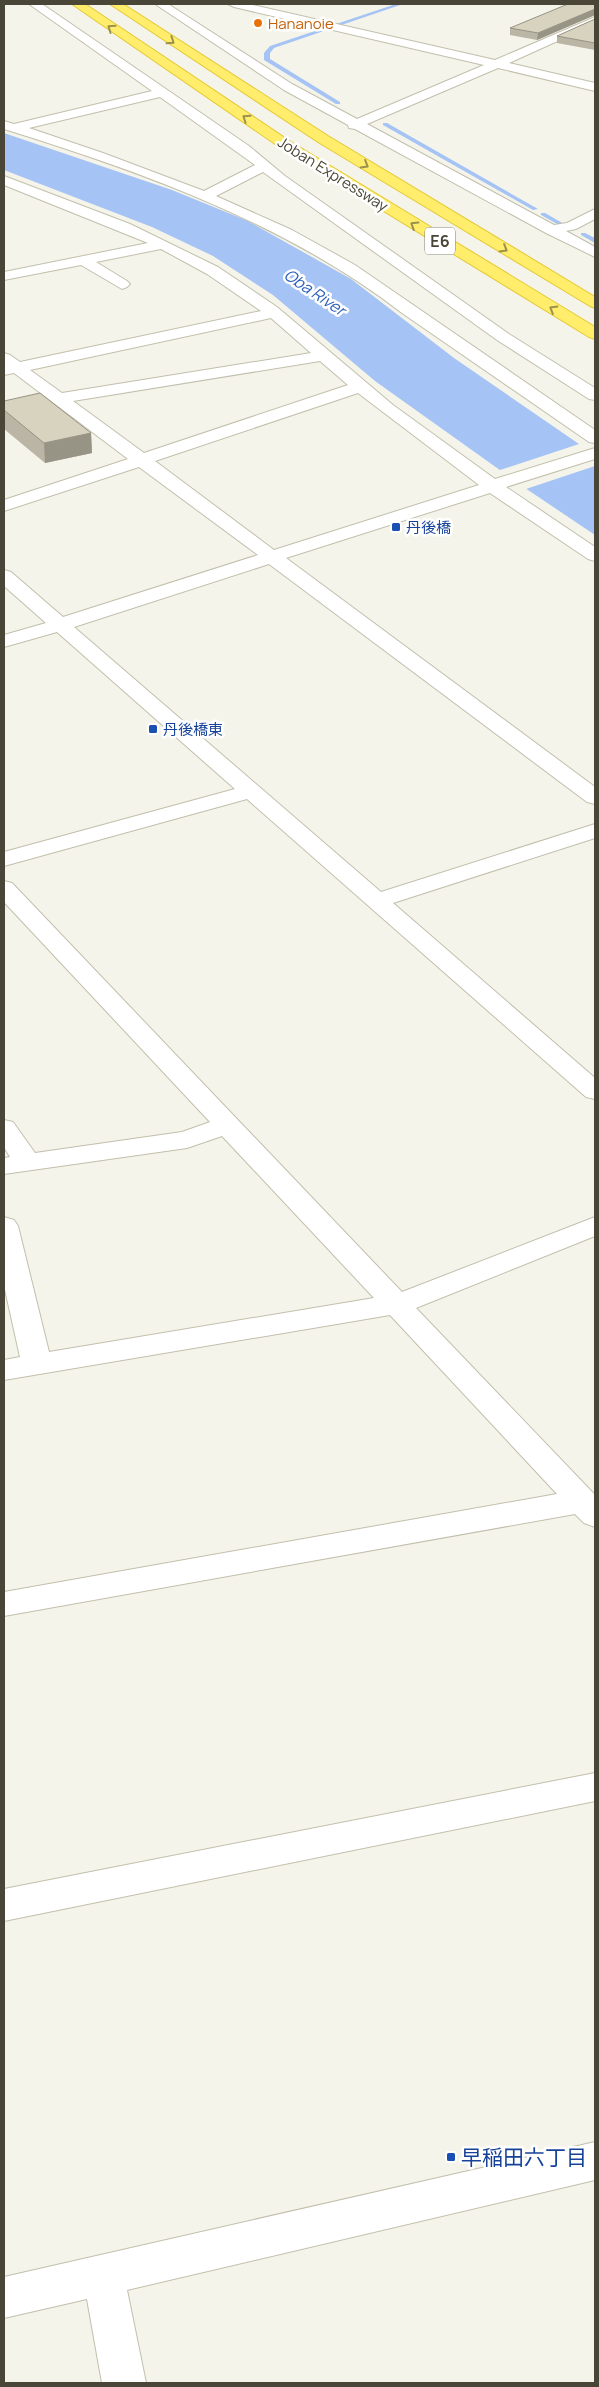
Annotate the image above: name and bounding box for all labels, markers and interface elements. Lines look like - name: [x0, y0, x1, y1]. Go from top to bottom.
- place label: Hananoie: [268, 13, 334, 34]
- marker: Hananoie: [252, 17, 264, 29]
- one-way arrow: [107, 25, 117, 34]
- one-way arrow: [165, 35, 175, 44]
- one-way arrow: [242, 115, 251, 125]
- street label: Joban Expressway: [274, 132, 392, 216]
- one-way arrow: [359, 158, 368, 168]
- one-way arrow: [411, 222, 420, 231]
- road number: E6: [425, 228, 455, 255]
- one-way arrow: [498, 242, 507, 252]
- water label: Oba River: [280, 263, 352, 322]
- one-way arrow: [550, 305, 559, 315]
- place label: 丹後橋: [406, 517, 451, 538]
- marker: 丹後橋: [390, 521, 402, 533]
- place label: 丹後橋東: [163, 719, 223, 740]
- marker: 丹後橋東: [147, 723, 159, 735]
- place label: 早稲田六丁目: [461, 2143, 587, 2171]
- marker: 早稲田六丁目: [445, 2151, 457, 2163]

